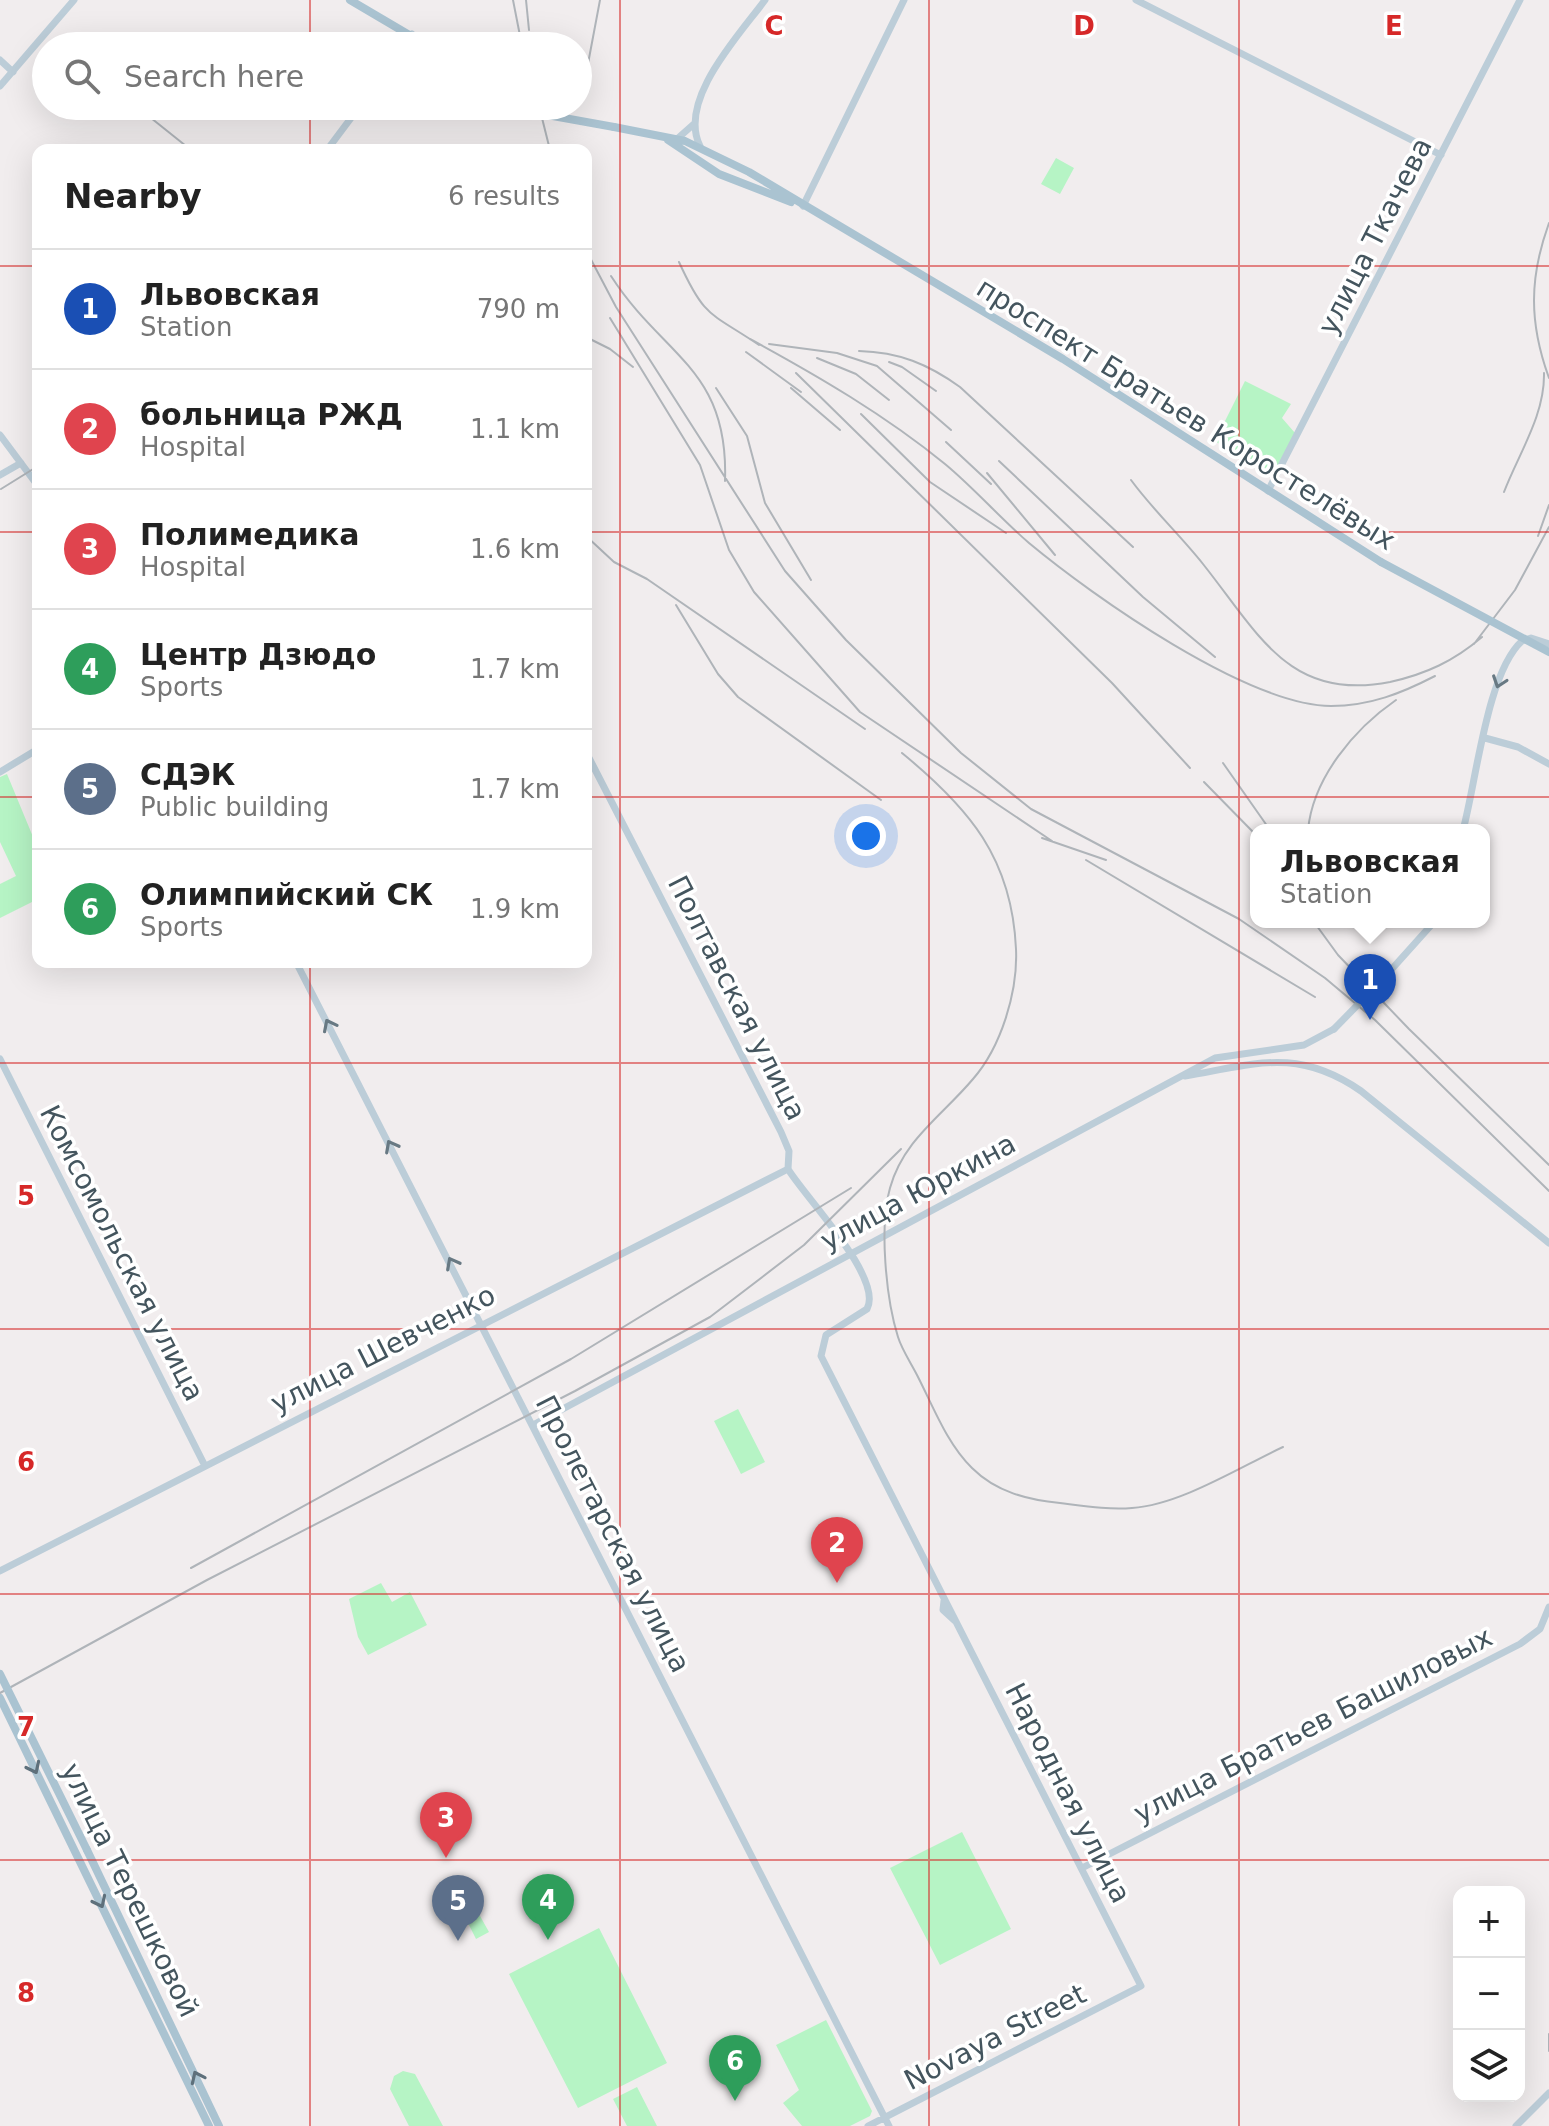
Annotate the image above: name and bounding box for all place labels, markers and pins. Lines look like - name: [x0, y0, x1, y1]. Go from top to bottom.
- pin: 1: [1344, 954, 1396, 1020]
- pin: 2: [811, 1517, 863, 1583]
- pin: 3: [420, 1792, 472, 1858]
- pin: 4: [522, 1874, 574, 1940]
- pin: 5: [432, 1875, 484, 1941]
- pin: 6: [709, 2035, 761, 2101]

